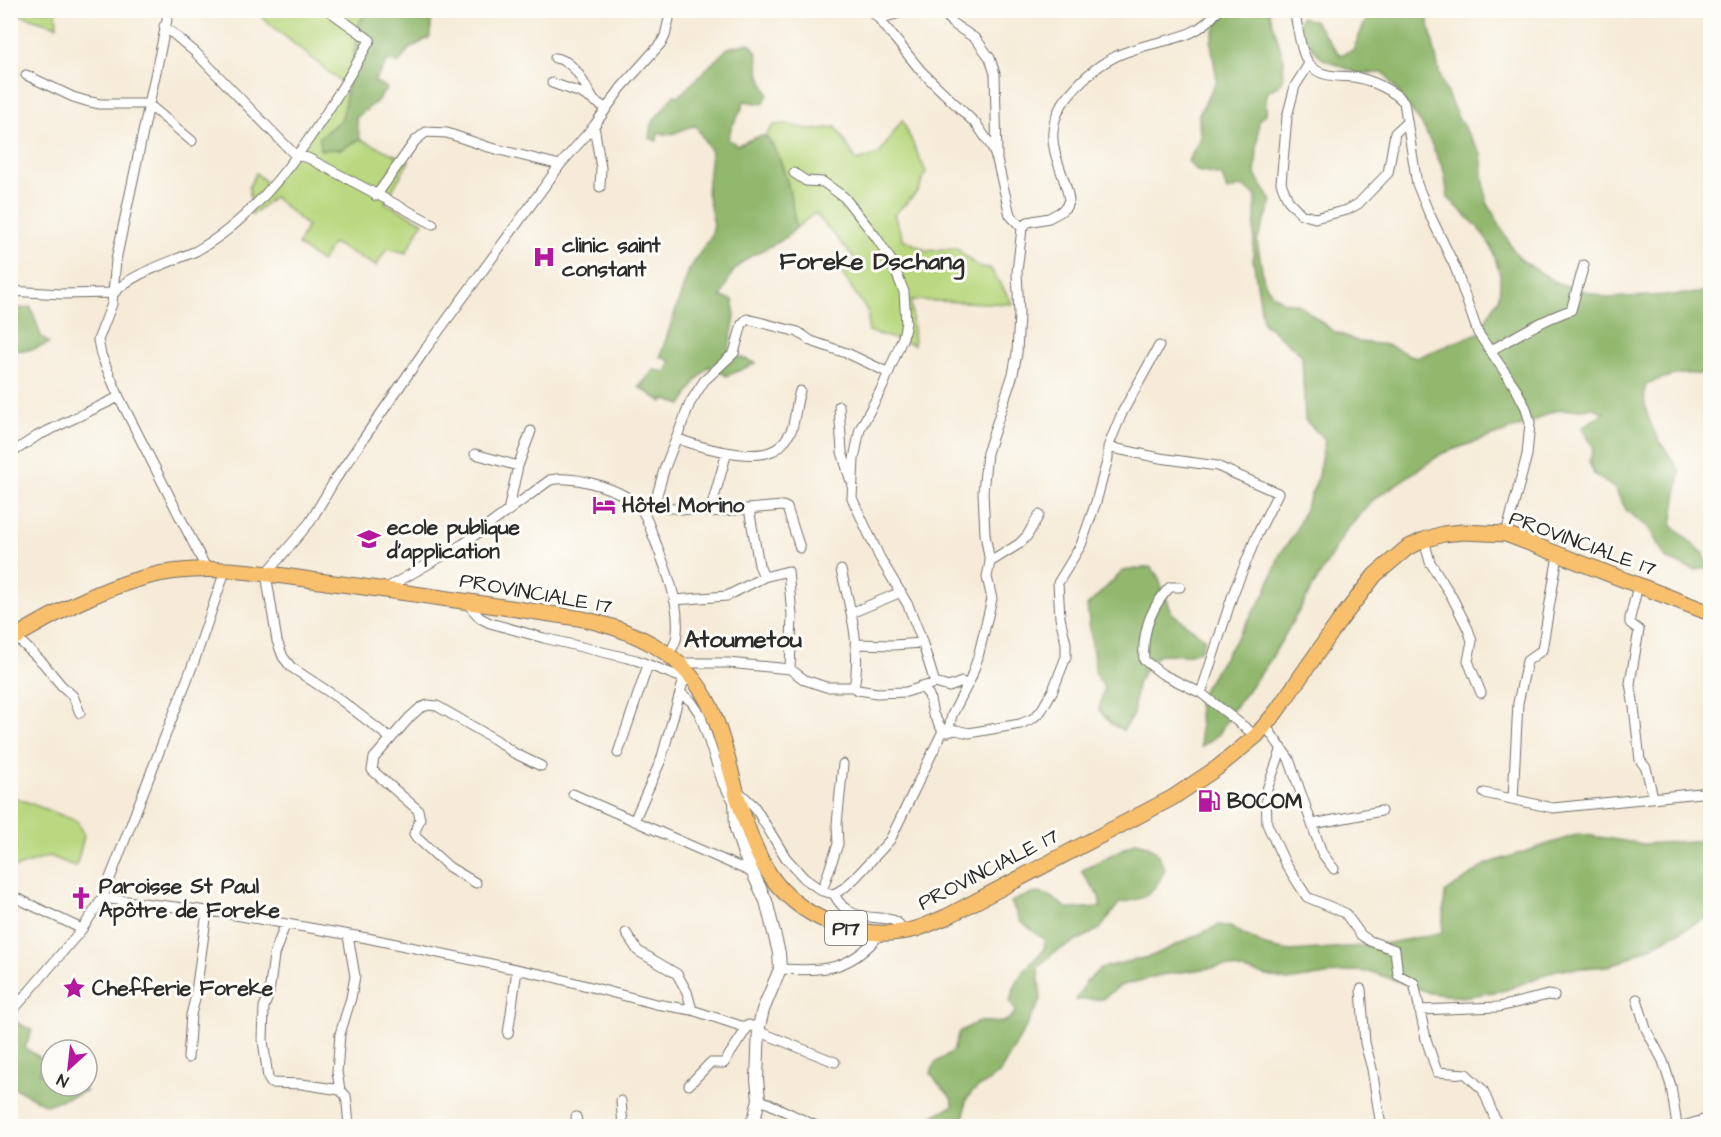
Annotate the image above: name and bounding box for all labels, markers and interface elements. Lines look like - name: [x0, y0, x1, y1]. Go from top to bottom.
- place label: clinic saint constant: [562, 231, 661, 284]
- hospital icon: clinic saint constant: [531, 244, 557, 270]
- district label: Foreke Dschang: [780, 245, 965, 280]
- place label: Hôtel Morino: [622, 491, 745, 520]
- hotel icon: Hôtel Morino: [591, 492, 617, 518]
- street label: PROVINCIALE 17: [1505, 503, 1660, 584]
- place label: ecole publique d'application: [386, 513, 521, 567]
- school or university icon: ecole publique d'application: [356, 526, 382, 552]
- street label: PROVINCIALE 17: [457, 566, 615, 621]
- district label: Atoumetou: [684, 623, 802, 657]
- place label: BOCOM: [1227, 787, 1303, 816]
- fuel station icon: BOCOM: [1196, 788, 1222, 814]
- street label: PROVINCIALE 17: [913, 821, 1064, 917]
- place label: Paroisse St Paul Apôtre de Foreke: [99, 872, 281, 926]
- church icon: Paroisse St Paul Apôtre de Foreke: [68, 885, 94, 911]
- road number: P17: [825, 911, 867, 945]
- place label: Chefferie Foreke: [92, 974, 274, 1003]
- place icon: Chefferie Foreke: [61, 975, 87, 1001]
- north arrow: [39, 1038, 99, 1098]
- text: N: [53, 1068, 72, 1093]

